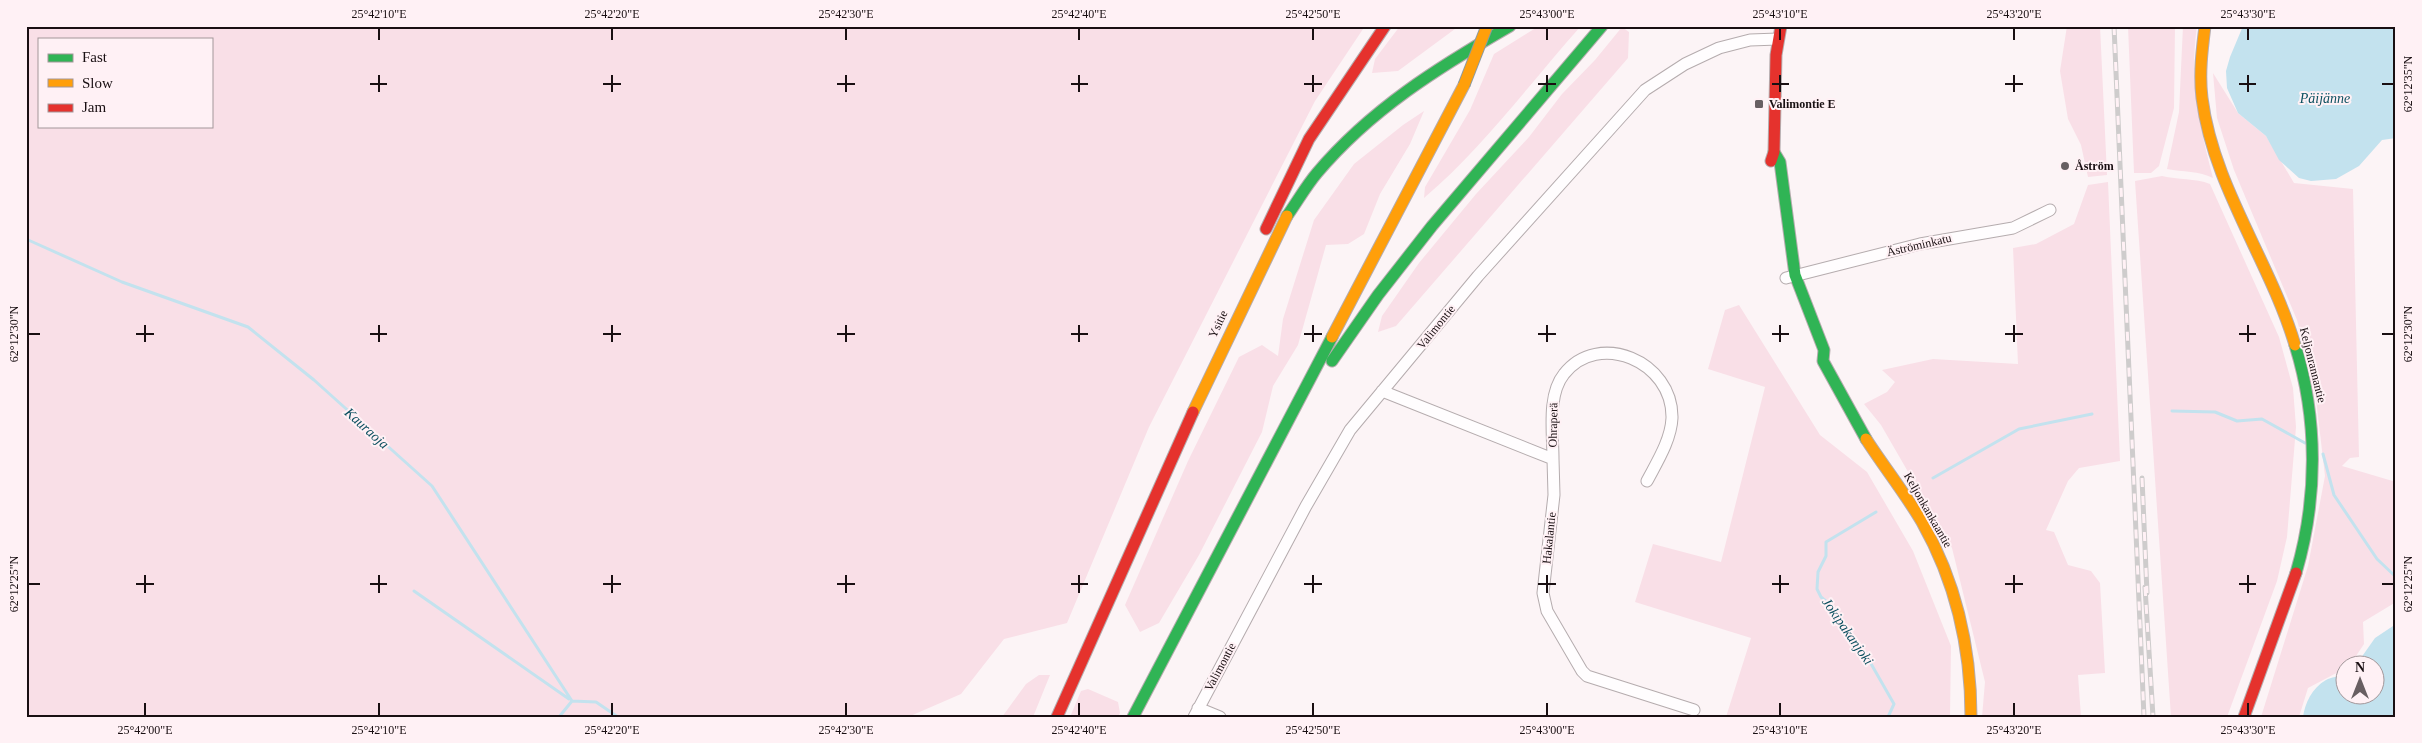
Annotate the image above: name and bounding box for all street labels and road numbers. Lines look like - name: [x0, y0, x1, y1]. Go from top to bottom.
- street label: Äströminkatu: [1885, 231, 1953, 259]
- street label: Valimontie: [1414, 302, 1458, 352]
- street label: Ysitie: [1206, 308, 1230, 340]
- street label: Keljonrannantie: [2297, 326, 2329, 404]
- street label: Ohraperä: [1546, 402, 1560, 447]
- street label: Keljonkankaantie: [1901, 470, 1955, 550]
- street label: Hakalantie: [1539, 511, 1559, 565]
- street label: Valimontie: [1201, 640, 1239, 694]

